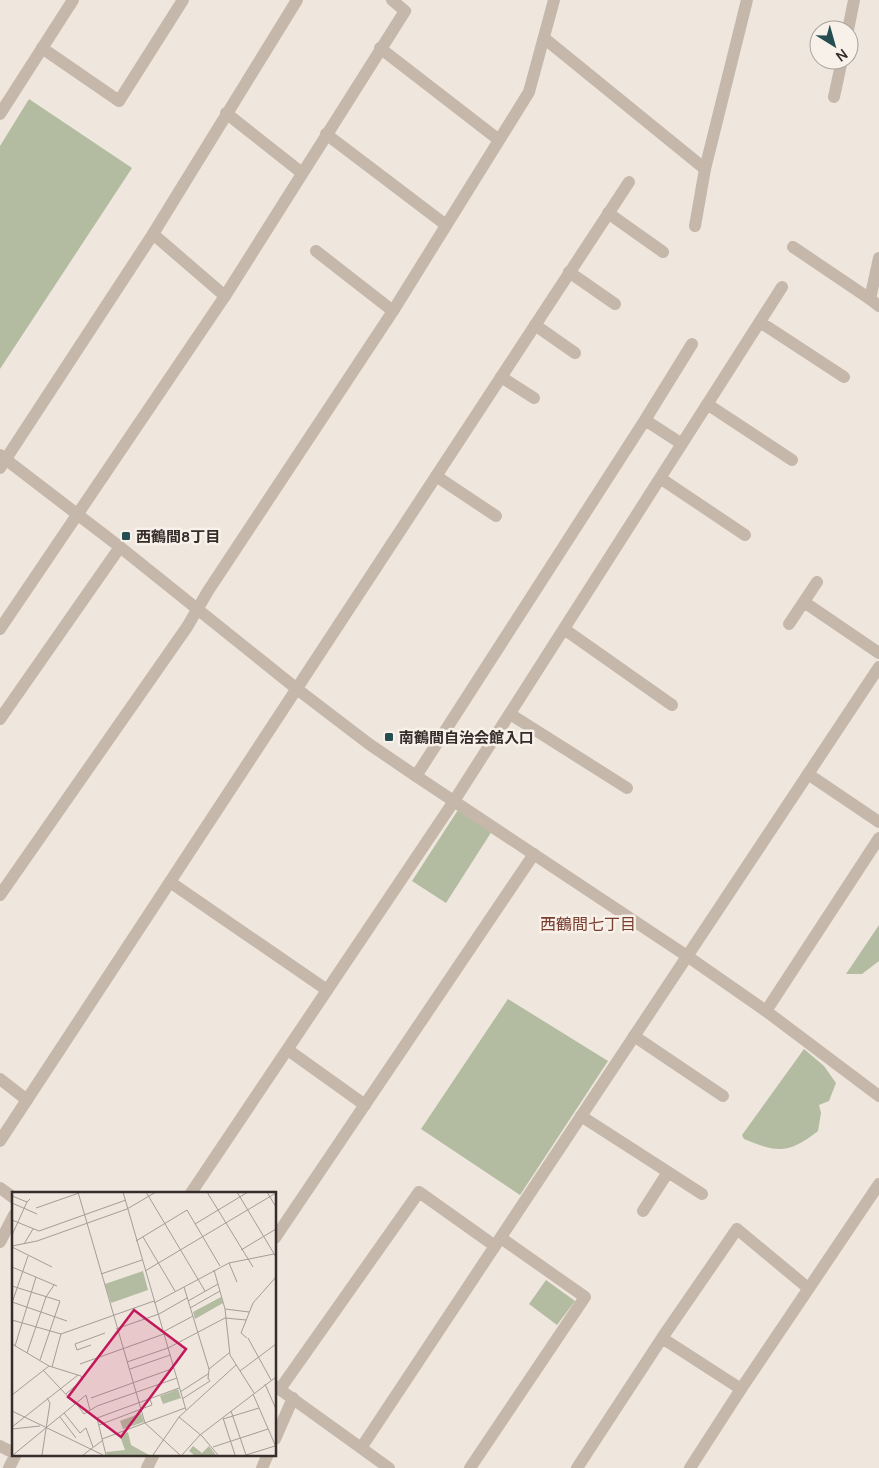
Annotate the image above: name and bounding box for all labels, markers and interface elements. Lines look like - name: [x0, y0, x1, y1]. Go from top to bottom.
- north arrow: [809, 20, 859, 70]
- text: N: [832, 45, 852, 66]
- place label: 西鶴間8丁目: [136, 526, 220, 547]
- marker: 西鶴間8丁目: [120, 530, 132, 542]
- place label: 南鶴間自治会館入口: [399, 727, 534, 748]
- marker: 南鶴間自治会館入口: [383, 731, 395, 743]
- district label: 西鶴間七丁目: [540, 913, 636, 935]
- inset map: [12, 1192, 276, 1456]

